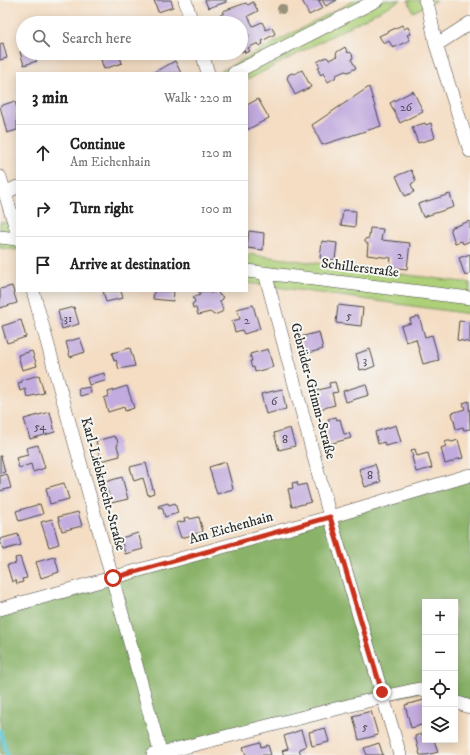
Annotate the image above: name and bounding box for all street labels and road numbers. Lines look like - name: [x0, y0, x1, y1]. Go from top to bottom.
- street label: Schillerstraße: [320, 254, 400, 282]
- street label: Gebrüder-Grimm-Straße: [286, 321, 340, 461]
- street label: Karl-Liebknecht-Straße: [77, 415, 130, 553]
- street label: Am Eichenhain: [187, 507, 276, 549]

